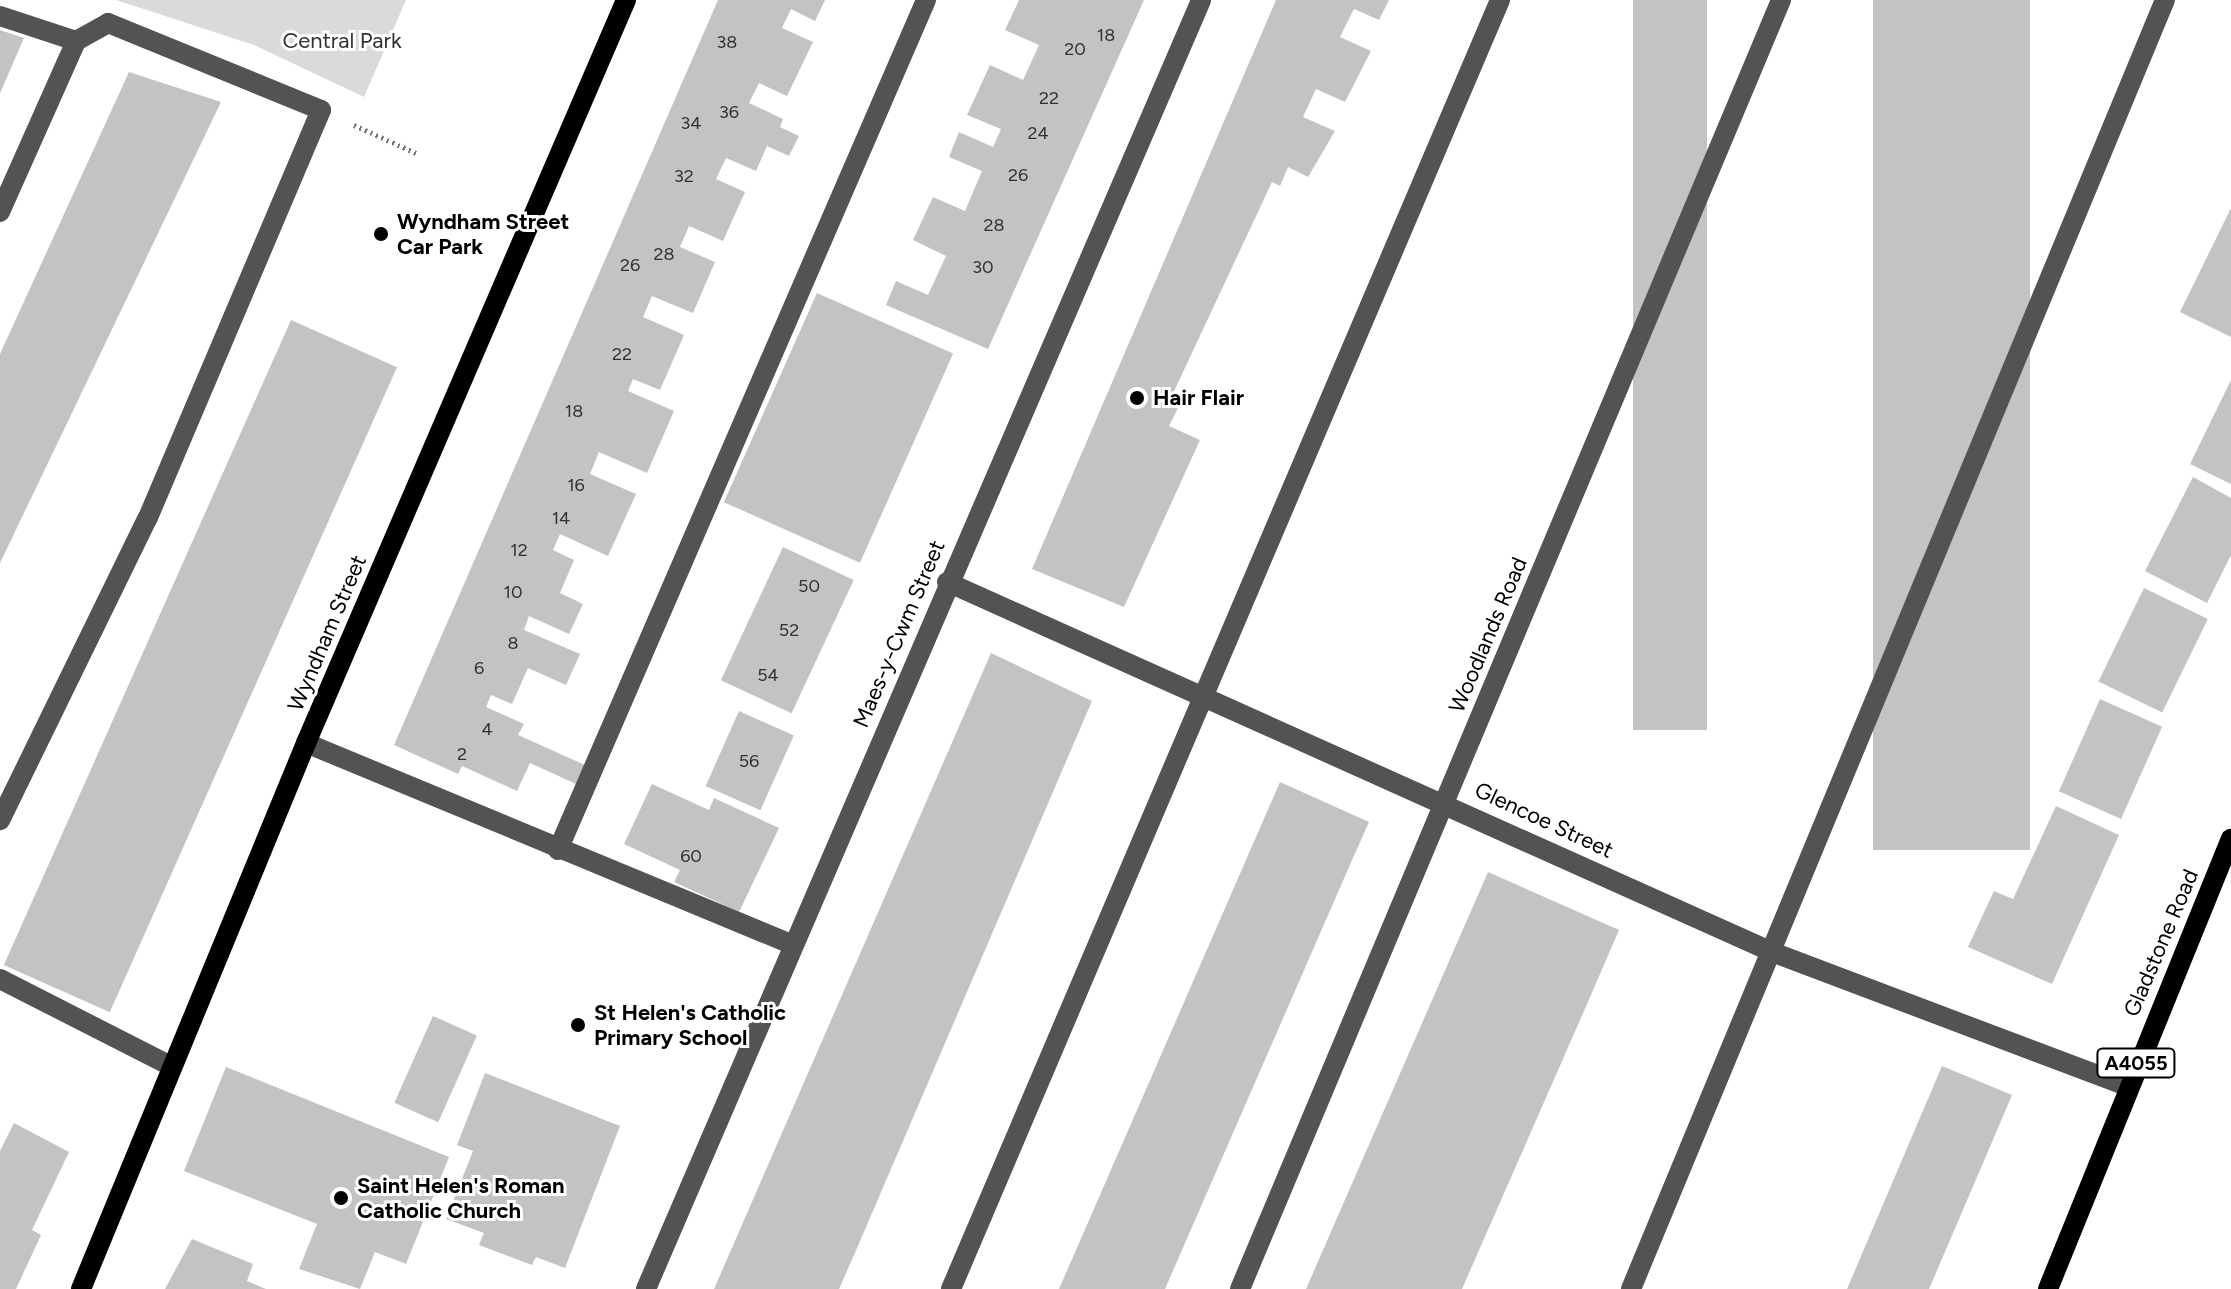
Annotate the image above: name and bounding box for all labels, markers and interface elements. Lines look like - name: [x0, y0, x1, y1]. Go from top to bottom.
- house number: 18: [1097, 24, 1115, 46]
- park label: Central Park: [282, 28, 402, 54]
- house number: 38: [717, 31, 737, 53]
- house number: 20: [1064, 38, 1086, 60]
- house number: 22: [1039, 87, 1059, 109]
- house number: 36: [719, 101, 739, 123]
- house number: 34: [681, 112, 701, 134]
- house number: 24: [1027, 122, 1049, 144]
- house number: 26: [1008, 164, 1028, 186]
- house number: 32: [674, 165, 694, 187]
- place label: Wyndham Street Car Park: [397, 208, 569, 260]
- house number: 28: [983, 214, 1005, 236]
- marker: Wyndham Street Car Park: [372, 225, 390, 243]
- house number: 28: [653, 243, 675, 265]
- house number: 26: [620, 254, 640, 276]
- house number: 30: [972, 256, 994, 278]
- house number: 22: [612, 343, 632, 365]
- place label: Hair Flair: [1153, 385, 1244, 411]
- marker: Hair Flair: [1128, 389, 1146, 407]
- house number: 18: [565, 400, 583, 422]
- house number: 16: [567, 474, 585, 496]
- house number: 14: [552, 507, 570, 529]
- street label: Maes-y-Cwm Street: [848, 536, 950, 732]
- house number: 12: [510, 539, 528, 561]
- street label: Wyndham Street: [282, 551, 372, 715]
- street label: Woodlands Road: [1443, 553, 1533, 717]
- house number: 50: [798, 575, 820, 597]
- house number: 10: [504, 581, 522, 603]
- house number: 52: [779, 619, 799, 641]
- house number: 8: [507, 632, 519, 654]
- house number: 6: [474, 657, 484, 679]
- house number: 54: [757, 664, 779, 686]
- house number: 4: [481, 718, 493, 740]
- house number: 2: [457, 743, 467, 765]
- house number: 56: [739, 750, 759, 772]
- street label: Glencoe Street: [1471, 776, 1617, 864]
- house number: 60: [680, 845, 702, 867]
- street label: Gladstone Road: [2118, 865, 2204, 1021]
- place label: St Helen's Catholic Primary School: [594, 999, 786, 1050]
- marker: St Helen's Catholic Primary School: [569, 1016, 587, 1034]
- road number: A4055: [2096, 1047, 2176, 1079]
- place label: Saint Helen's Roman Catholic Church: [357, 1172, 564, 1224]
- marker: Saint Helen's Roman Catholic Church: [332, 1189, 350, 1207]

